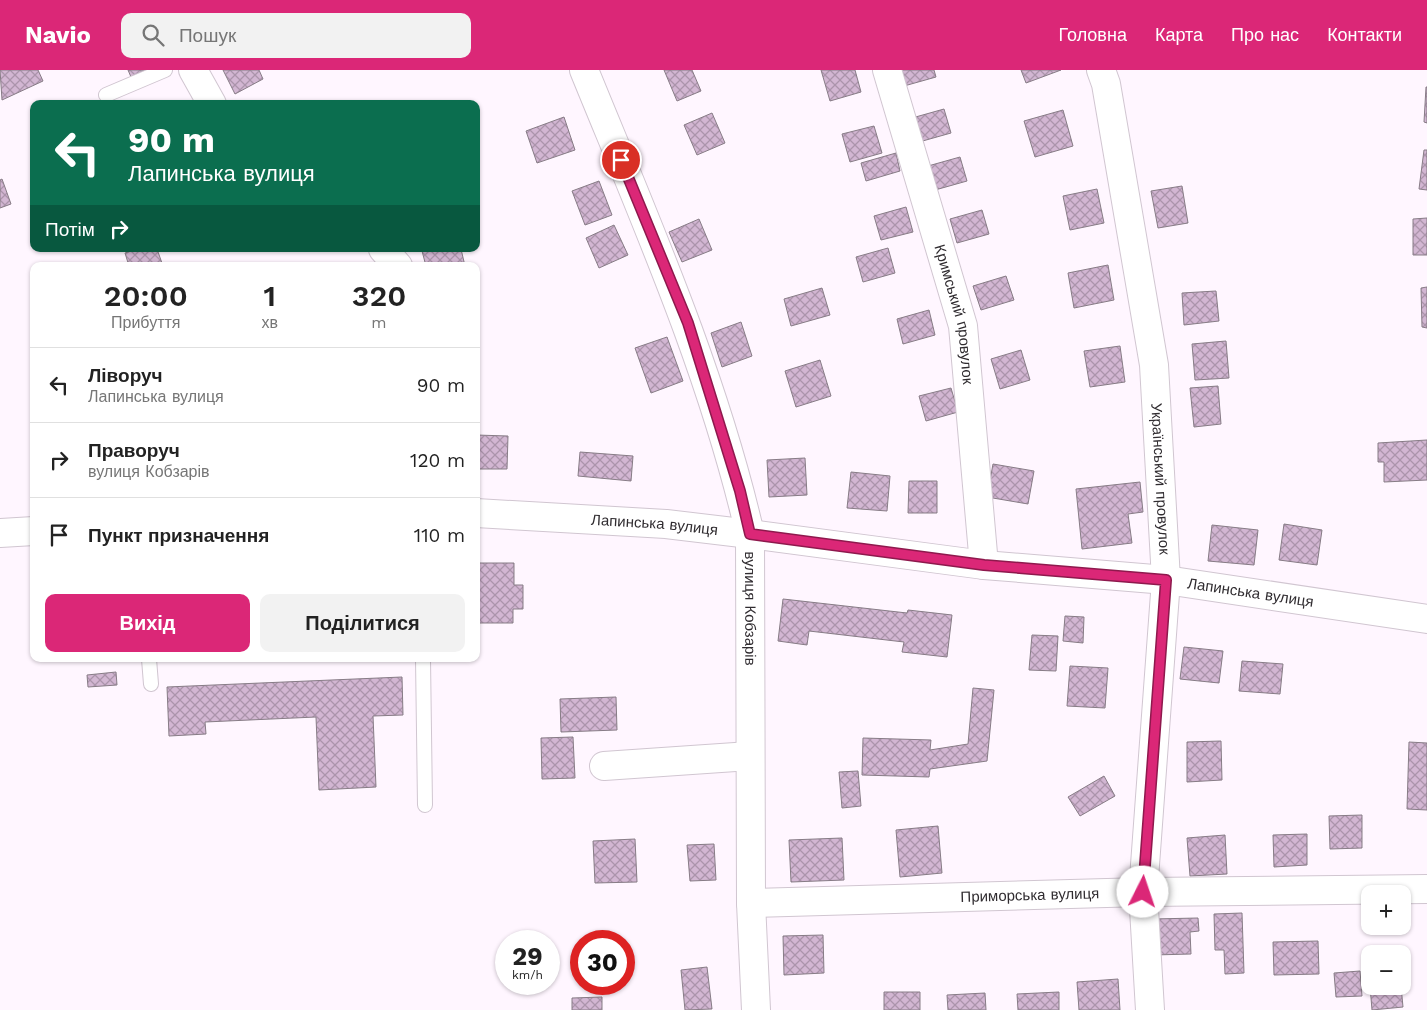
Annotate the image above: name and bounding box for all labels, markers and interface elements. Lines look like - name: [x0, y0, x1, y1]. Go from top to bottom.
- search box: [121, 13, 471, 58]
- text: Navio: [25, 21, 91, 49]
- icon: search: [139, 21, 167, 49]
- text: Пошук: [179, 24, 236, 47]
- text: Головна: [1059, 24, 1127, 45]
- text: Карта: [1155, 24, 1203, 45]
- text: Про нас: [1231, 24, 1299, 45]
- text: Контакти: [1327, 24, 1402, 45]
- text: 90 m: [128, 119, 215, 161]
- icon: left: [45, 120, 110, 185]
- pin: [600, 139, 642, 181]
- icon: arrive: [607, 146, 635, 174]
- text: Лапинська вулиця: [128, 161, 315, 186]
- icon: right: [105, 215, 133, 243]
- text: Потім: [45, 218, 95, 241]
- street label: Кримський провулок: [930, 242, 977, 385]
- text: 20:00: [104, 278, 188, 313]
- text: 1: [263, 278, 276, 313]
- text: 320: [352, 278, 406, 313]
- text: Прибуття: [111, 313, 180, 332]
- text: хв: [261, 313, 278, 332]
- text: m: [371, 313, 387, 332]
- text: Ліворуч: [88, 364, 163, 387]
- icon: left: [45, 371, 73, 399]
- text: 90 m: [417, 374, 465, 397]
- text: Лапинська вулиця: [88, 387, 224, 406]
- street label: Український провулок: [1147, 403, 1174, 556]
- text: Праворуч: [88, 439, 180, 462]
- icon: right: [45, 446, 73, 474]
- text: 120 m: [410, 449, 465, 472]
- text: вулиця Кобзарів: [88, 462, 210, 481]
- street label: Лапинська вулиця: [591, 511, 719, 539]
- icon: arrive: [45, 521, 73, 549]
- text: Пункт призначення: [88, 524, 269, 547]
- text: 110 m: [414, 524, 465, 547]
- street label: вулиця Кобзарів: [741, 552, 759, 666]
- street label: Лапинська вулиця: [1186, 574, 1315, 611]
- button: Вихід: [45, 594, 250, 652]
- button: Поділитися: [260, 594, 465, 652]
- position arrow: [1116, 865, 1168, 917]
- street label: Приморська вулиця: [960, 884, 1100, 906]
- map controls: [1361, 885, 1411, 995]
- button: +: [1361, 885, 1411, 935]
- speed limit sign: 30: [570, 930, 635, 995]
- text: 29: [512, 942, 543, 971]
- button: −: [1361, 945, 1411, 995]
- text: km/h: [512, 968, 543, 982]

